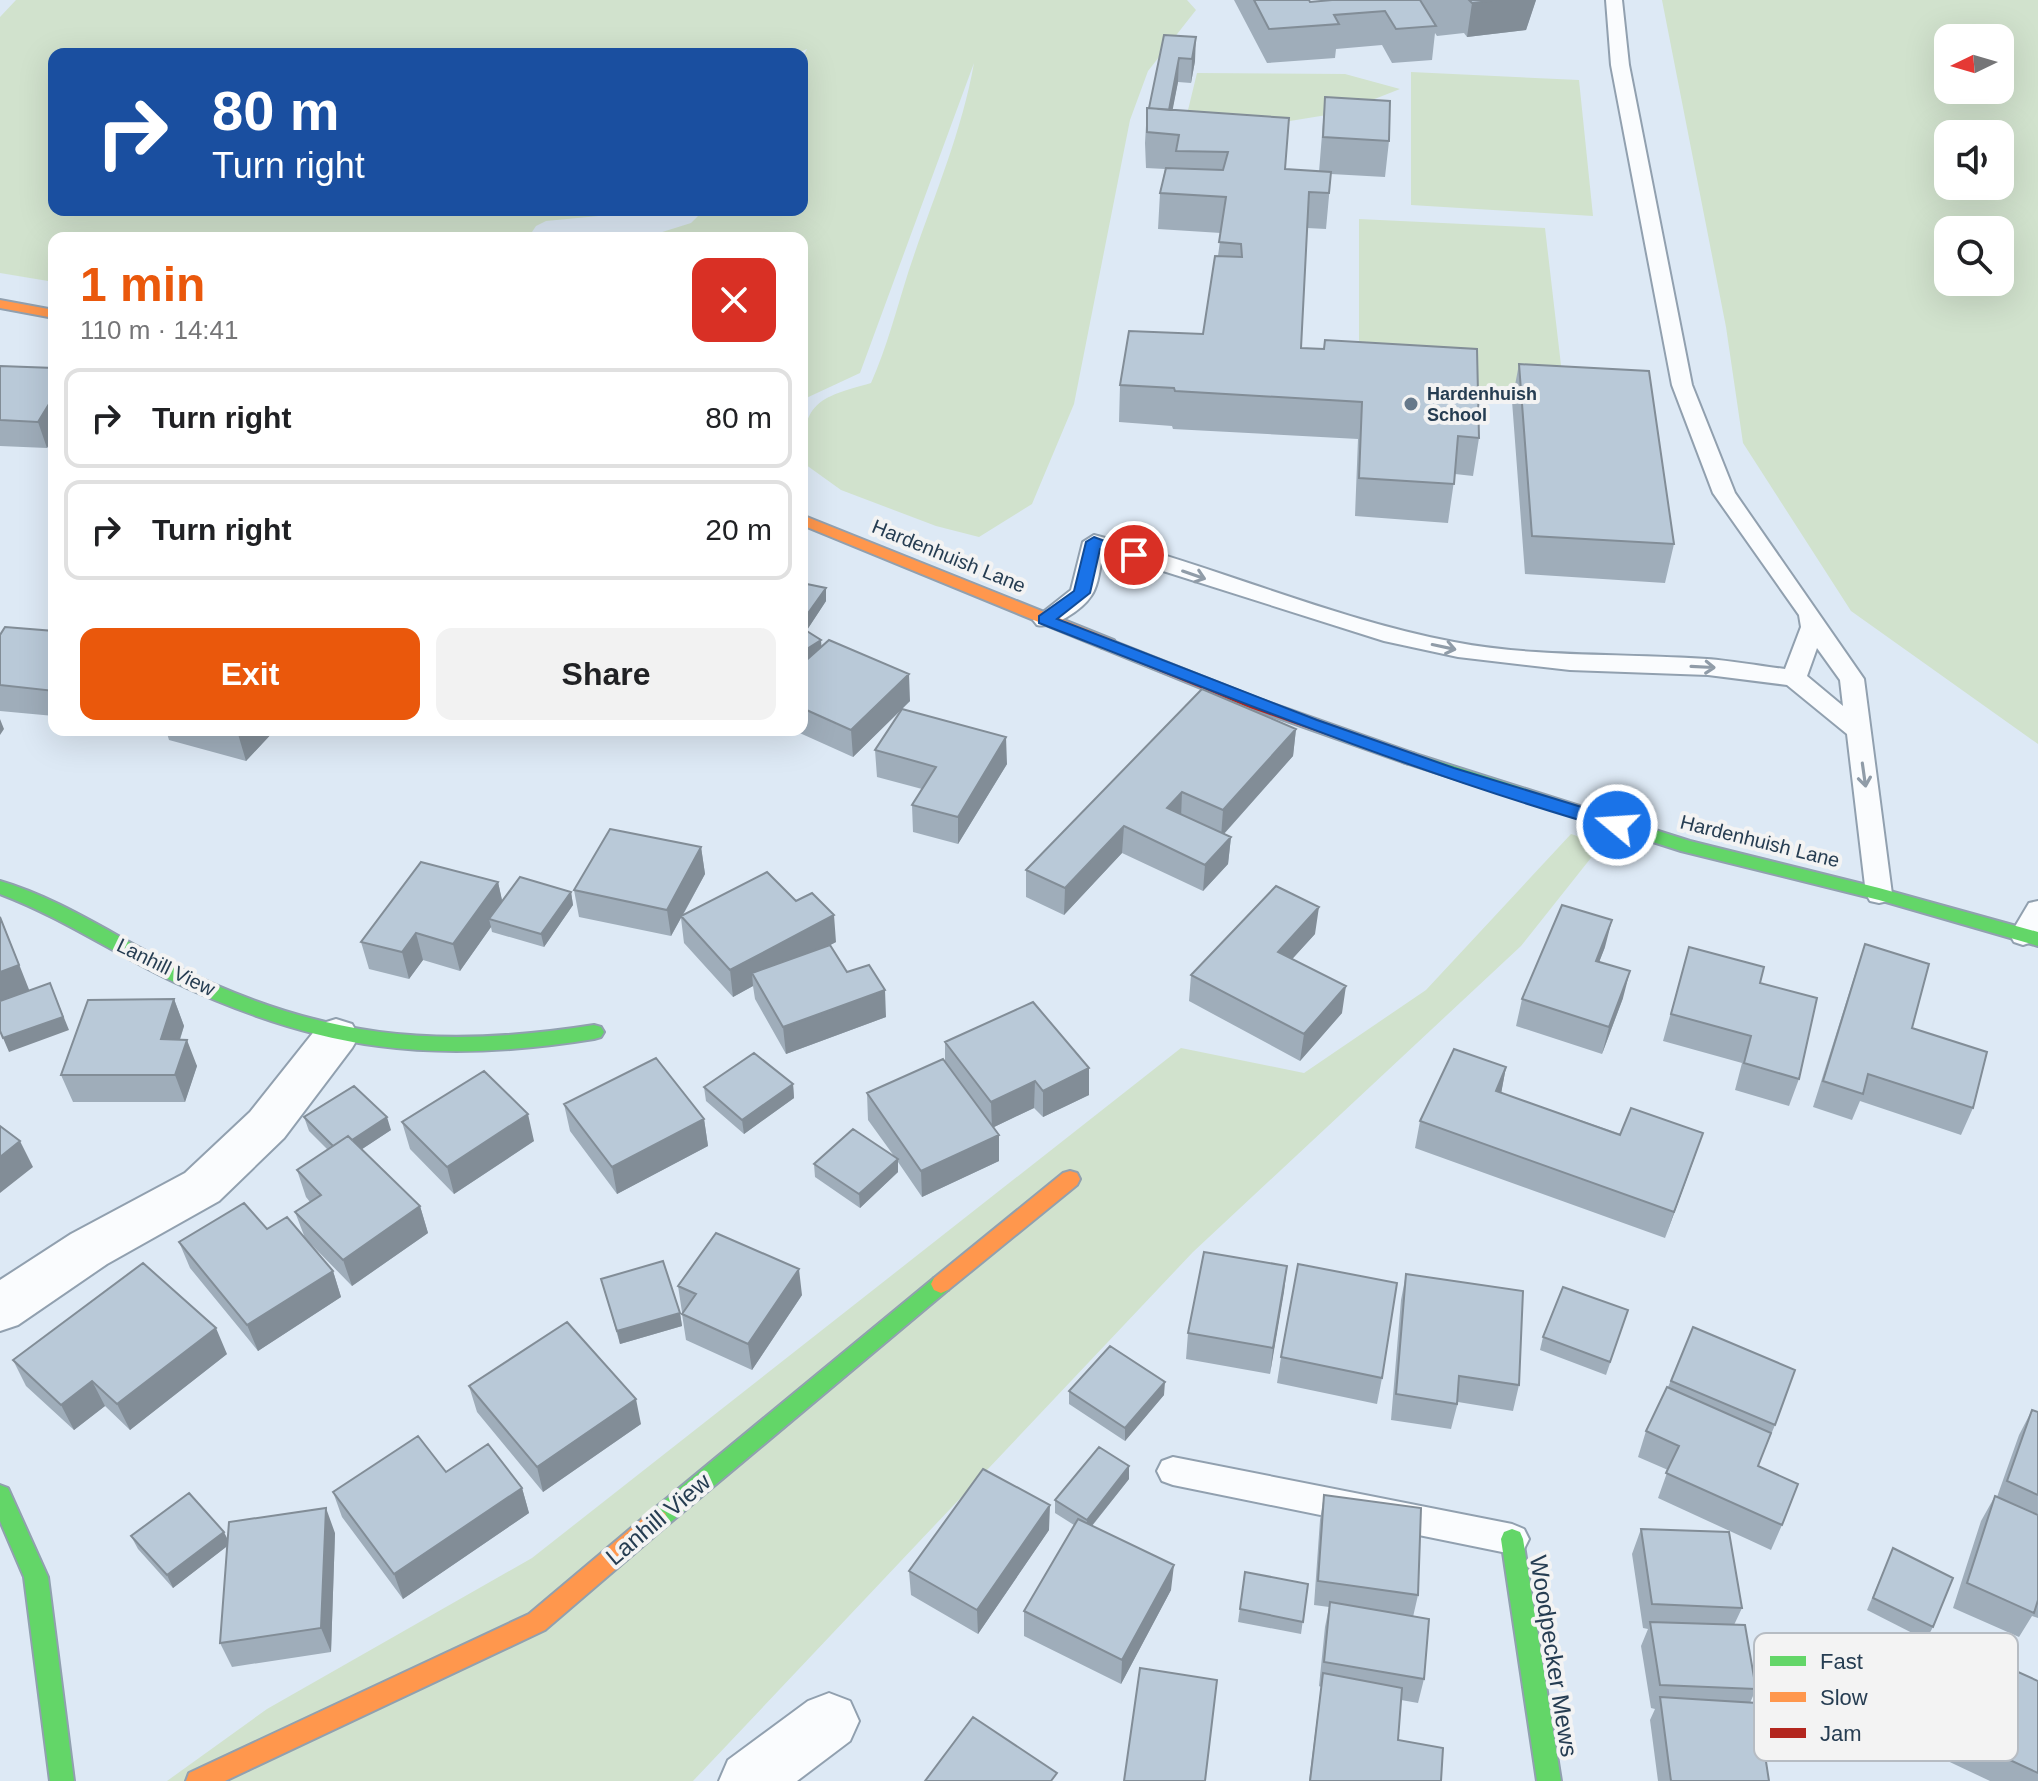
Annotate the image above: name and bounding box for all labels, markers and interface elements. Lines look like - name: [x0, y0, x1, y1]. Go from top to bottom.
- north arrow: [1934, 24, 2014, 104]
- map controls: [1934, 24, 2014, 296]
- text: 80 m: [212, 79, 340, 142]
- icon: right: [80, 80, 184, 184]
- button: sound: [1934, 120, 2014, 200]
- text: Turn right: [212, 145, 365, 186]
- button: search: [1934, 216, 2014, 296]
- text: 1 min: [80, 258, 205, 311]
- button: close: [692, 258, 776, 342]
- text: 110 m · 14:41: [80, 315, 239, 345]
- place label: Hardenhuish School: [1427, 384, 1537, 425]
- marker: Hardenhuish School: [1402, 395, 1420, 413]
- icon: right: [84, 396, 128, 440]
- text: Turn right: [152, 401, 291, 434]
- text: 80 m: [705, 401, 772, 434]
- icon: right: [84, 508, 128, 552]
- text: Turn right: [152, 513, 291, 546]
- text: 20 m: [705, 513, 772, 546]
- street label: Hardenhuish Lane: [869, 515, 1029, 597]
- pin: [1100, 521, 1168, 589]
- icon: arrive: [1112, 533, 1156, 577]
- one-way arrow: [1182, 569, 1207, 584]
- button: Exit: [80, 628, 420, 720]
- button: Share: [436, 628, 776, 720]
- one-way arrow: [1431, 640, 1456, 655]
- one-way arrow: [1689, 660, 1716, 675]
- one-way arrow: [1857, 762, 1872, 787]
- position arrow: [1575, 783, 1659, 867]
- street label: Hardenhuish Lane: [1678, 811, 1842, 871]
- street label: Lanhill View: [113, 934, 219, 1000]
- street label: Lanhill View: [600, 1467, 716, 1570]
- street label: Woodpecker Mews: [1525, 1553, 1583, 1759]
- legend: [1754, 1633, 2018, 1761]
- text: Fast: [1820, 1649, 1863, 1674]
- text: Slow: [1820, 1685, 1868, 1710]
- text: Jam: [1820, 1721, 1862, 1746]

